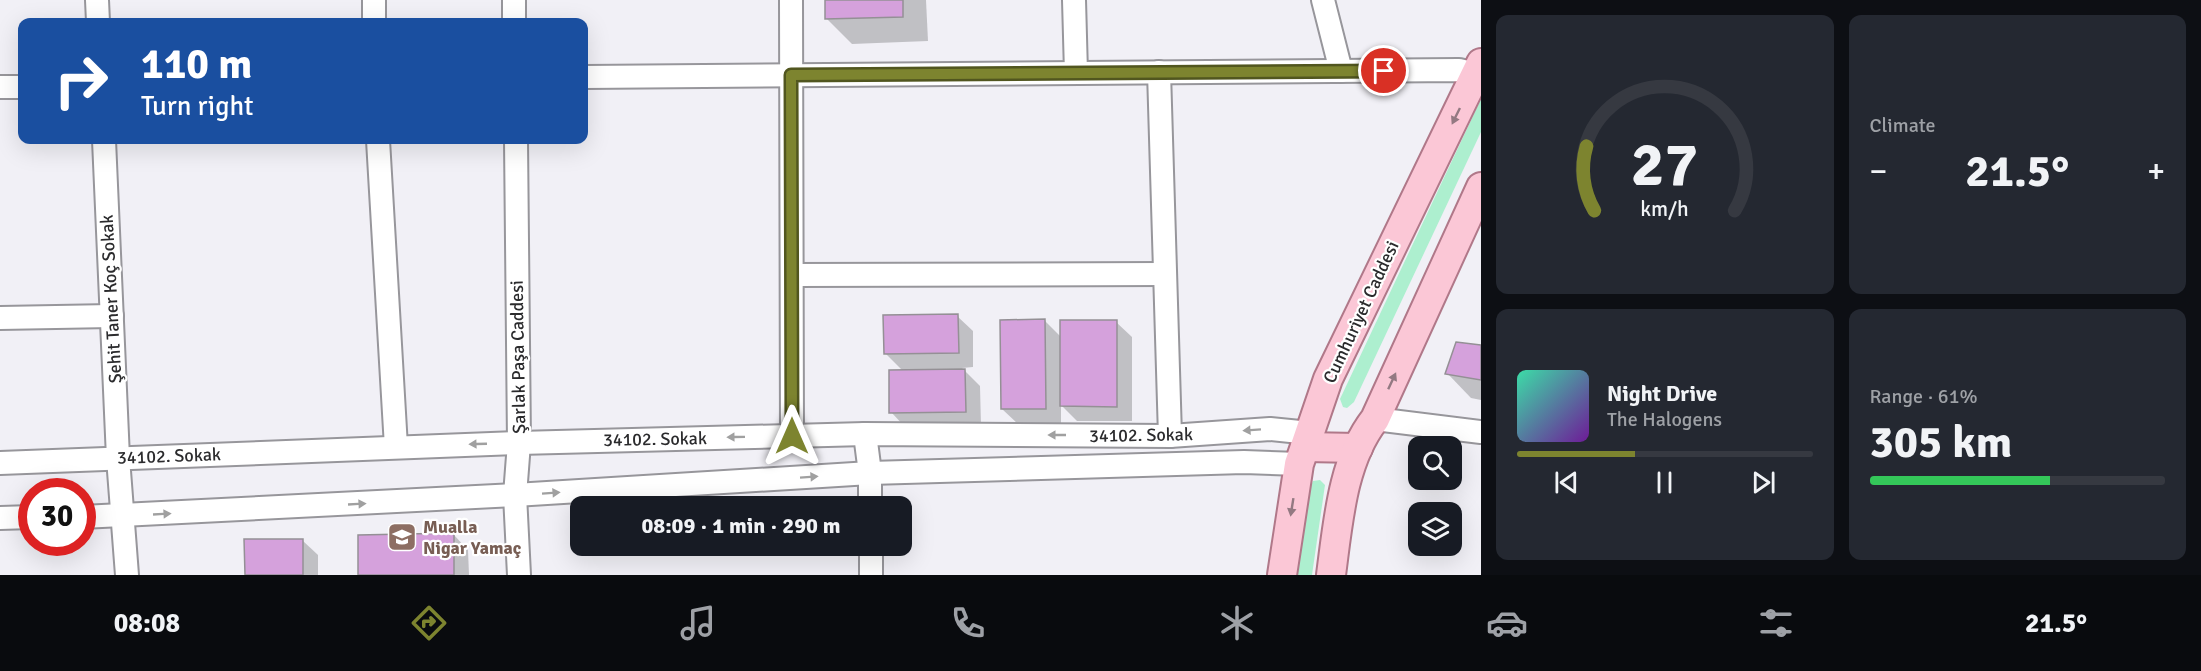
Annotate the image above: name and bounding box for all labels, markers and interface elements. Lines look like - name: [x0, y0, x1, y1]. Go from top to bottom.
- text: 110 m: [141, 39, 252, 90]
- icon: right: [42, 42, 120, 120]
- pin: [1358, 45, 1409, 96]
- icon: arrive: [1367, 54, 1400, 87]
- text: Turn right: [141, 90, 254, 123]
- one-way arrow: [1451, 107, 1460, 124]
- text: Climate: [1870, 113, 1935, 138]
- text: 27: [1631, 126, 1698, 203]
- text: 21.5°: [1965, 144, 2069, 199]
- text: −: [1870, 151, 1887, 192]
- text: +: [2147, 151, 2165, 192]
- text: km/h: [1640, 197, 1689, 223]
- street label: Şehit Taner Koç Sokak: [96, 214, 126, 384]
- street label: Cumhuriyet Caddesi: [1318, 237, 1404, 387]
- street label: Şarlak Paşa Caddesi: [506, 280, 530, 434]
- one-way arrow: [1387, 372, 1397, 390]
- text: Night Drive: [1607, 380, 1717, 407]
- text: Range · 61%: [1870, 384, 1978, 409]
- position arrow: [760, 404, 824, 468]
- text: The Halogens: [1607, 407, 1722, 432]
- text: 305 km: [1870, 415, 2012, 470]
- street label: 34102. Sokak: [1089, 423, 1193, 447]
- one-way arrow: [1243, 425, 1262, 435]
- street label: 34102. Sokak: [603, 427, 707, 451]
- one-way arrow: [1048, 430, 1067, 440]
- one-way arrow: [727, 433, 746, 442]
- map controls: [1408, 436, 1462, 556]
- button: search: [1408, 436, 1462, 490]
- one-way arrow: [469, 439, 488, 449]
- street label: 34102. Sokak: [117, 443, 221, 469]
- icon: previous: [1550, 466, 1583, 499]
- icon: pause: [1648, 466, 1681, 499]
- icon: next: [1747, 466, 1780, 499]
- one-way arrow: [799, 472, 818, 482]
- speed limit sign: 30: [18, 478, 96, 556]
- one-way arrow: [542, 489, 561, 498]
- one-way arrow: [1288, 498, 1297, 517]
- one-way arrow: [347, 499, 366, 508]
- button: layers: [1408, 502, 1462, 556]
- one-way arrow: [152, 509, 171, 518]
- text: 08:09 · 1 min · 290 m: [641, 512, 841, 539]
- place label: Mualla Nigar Yamaç: [423, 516, 522, 559]
- school or university icon: Mualla Nigar Yamaç: [386, 521, 418, 553]
- icon: directions: [408, 602, 450, 644]
- icon: music: [677, 602, 719, 644]
- icon: phone: [947, 602, 989, 644]
- icon: climate: [1216, 602, 1258, 644]
- icon: car: [1486, 602, 1528, 644]
- icon: filters: [1755, 602, 1797, 644]
- text: 08:08: [114, 607, 180, 640]
- text: 21.5°: [2025, 607, 2087, 640]

